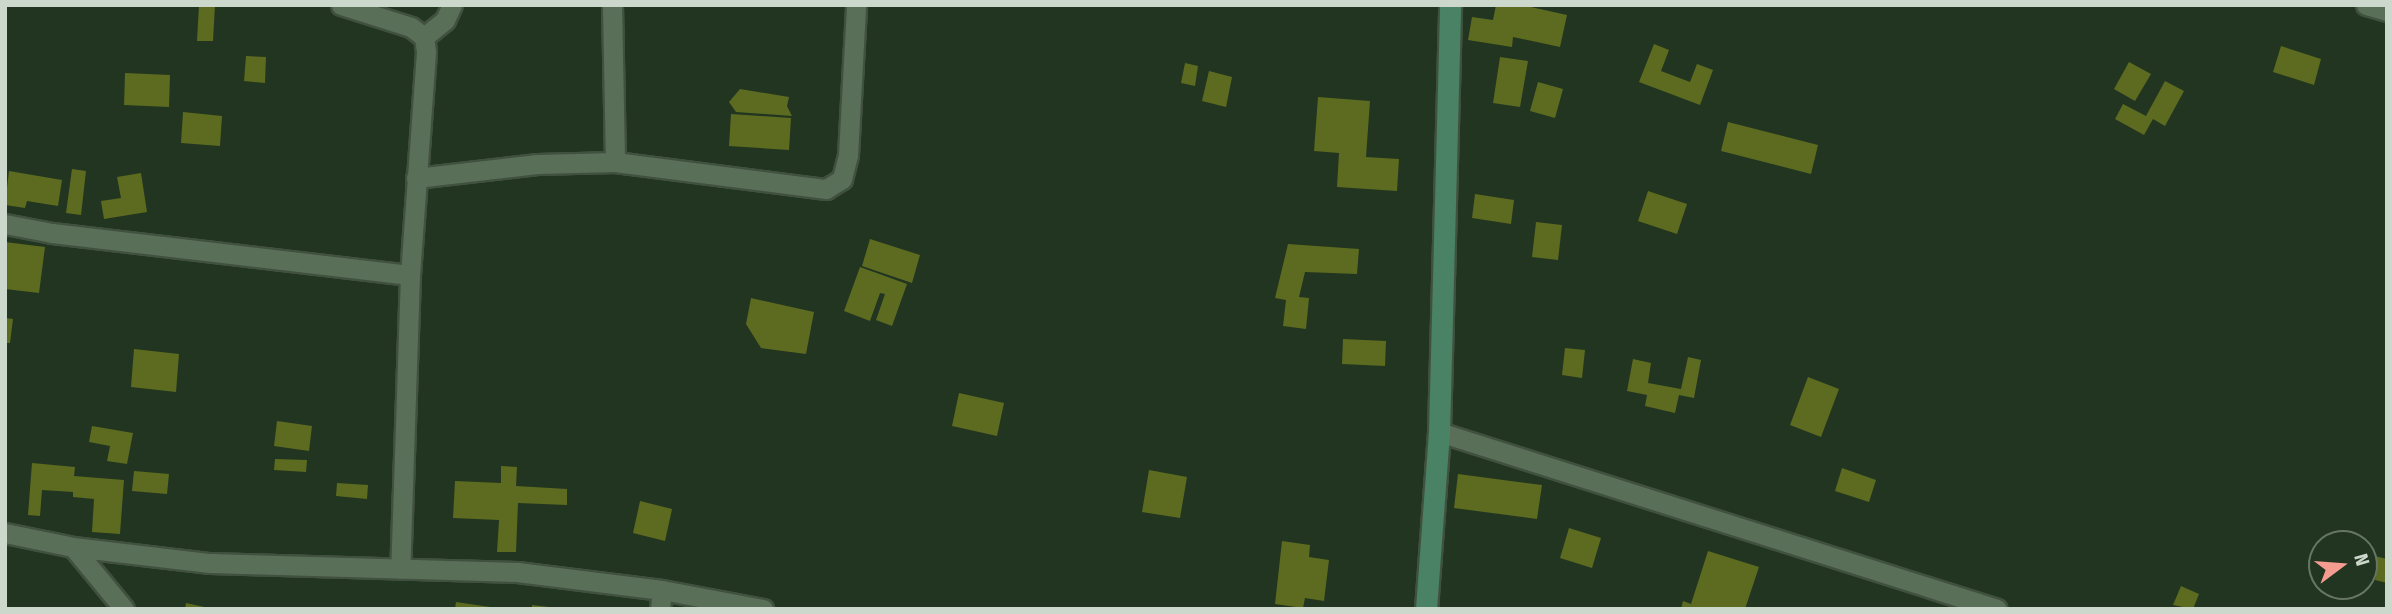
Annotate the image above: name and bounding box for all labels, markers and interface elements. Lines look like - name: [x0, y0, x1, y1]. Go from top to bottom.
- north arrow: [2308, 530, 2378, 600]
- text: N: [2349, 551, 2374, 568]

